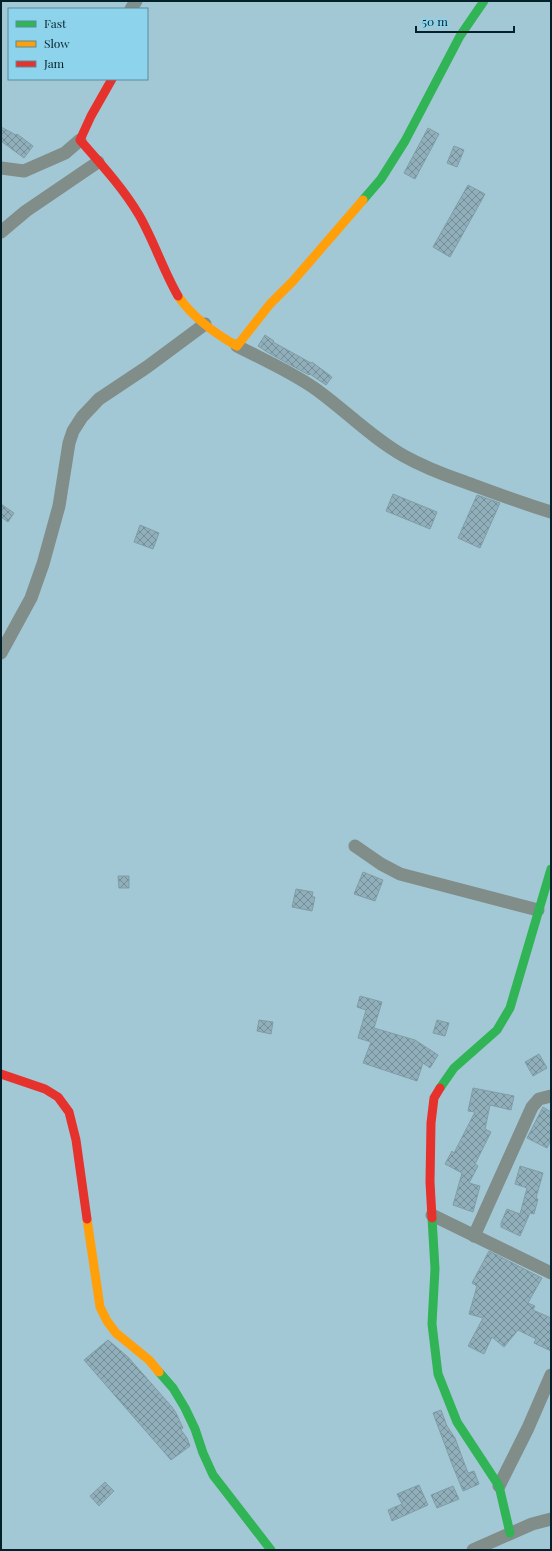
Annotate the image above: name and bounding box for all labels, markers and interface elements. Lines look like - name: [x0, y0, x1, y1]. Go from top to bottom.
- legend: [8, 8, 148, 80]
- scale bar: [416, 8, 514, 34]
- text: 50 m: [422, 13, 448, 29]
- text: Fast: [44, 15, 67, 31]
- text: Slow: [44, 35, 70, 51]
- text: Jam: [43, 55, 65, 71]

